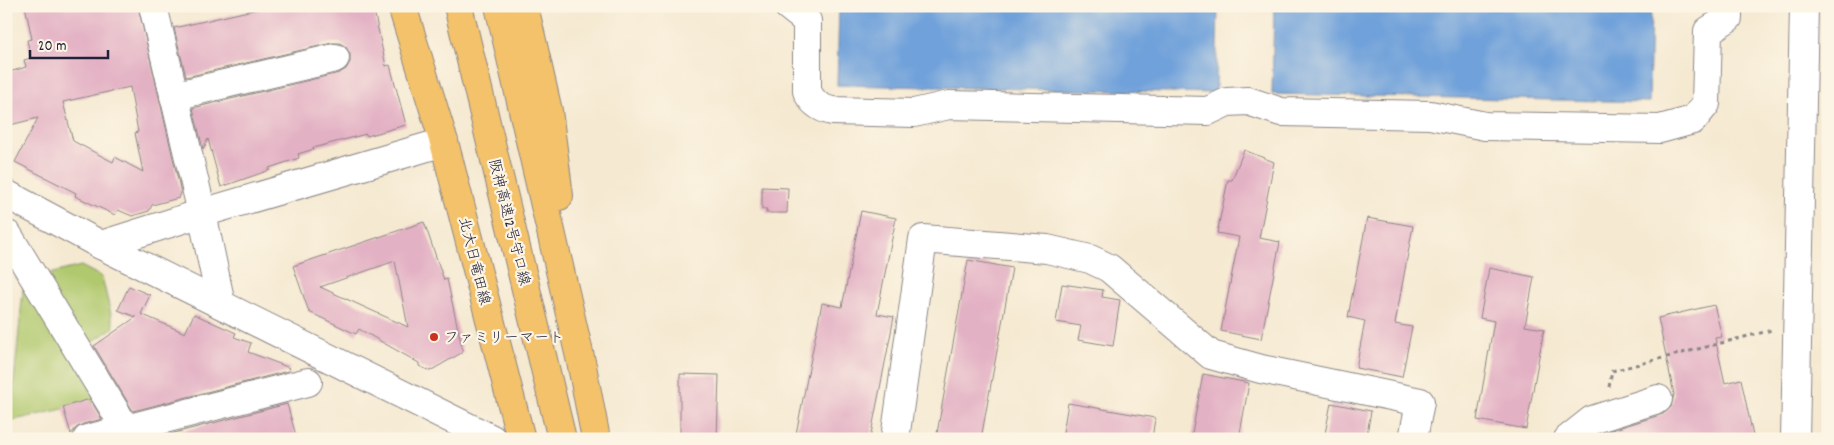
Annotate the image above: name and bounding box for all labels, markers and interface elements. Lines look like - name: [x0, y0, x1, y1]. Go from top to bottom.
- scale bar: [30, 28, 108, 60]
- text: 20 m: [38, 36, 66, 58]
- street label: 阪神高速12号守口線: [482, 157, 534, 288]
- street label: 北大日竜田線: [451, 215, 495, 308]
- place label: ファミリーマート: [444, 328, 564, 350]
- marker: ファミリーマート: [428, 331, 440, 343]

